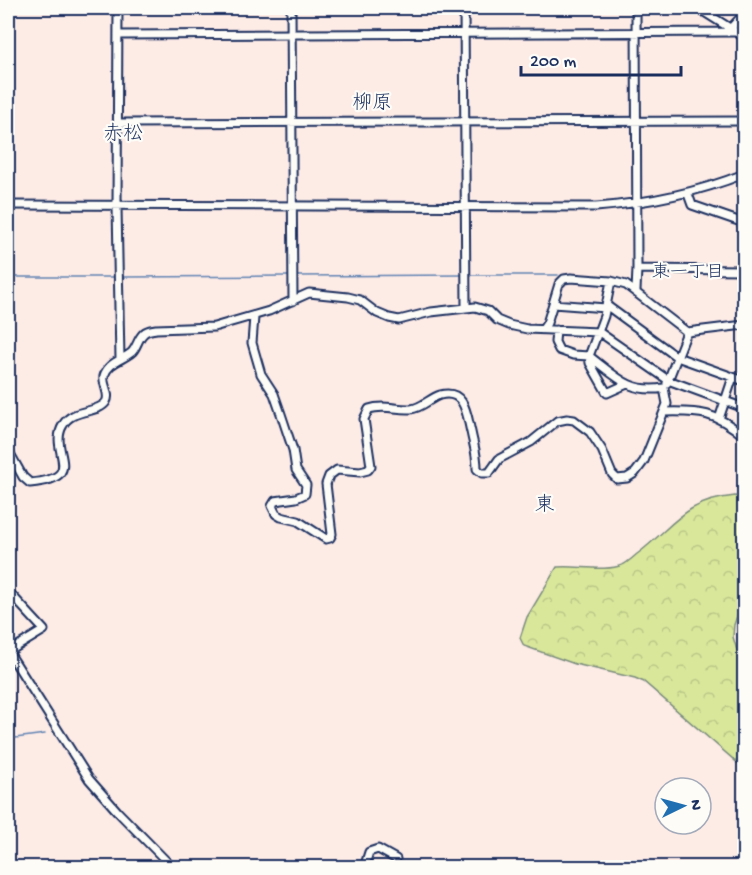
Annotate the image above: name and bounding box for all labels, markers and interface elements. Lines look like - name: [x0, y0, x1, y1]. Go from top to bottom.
- scale bar: [521, 39, 682, 77]
- text: 200 m: [530, 52, 577, 73]
- district label: 柳原: [352, 92, 392, 116]
- district label: 赤松: [103, 122, 143, 147]
- district label: 東一丁目: [652, 262, 724, 284]
- district label: 東: [535, 493, 555, 518]
- north arrow: [653, 776, 713, 836]
- text: N: [685, 799, 704, 812]

